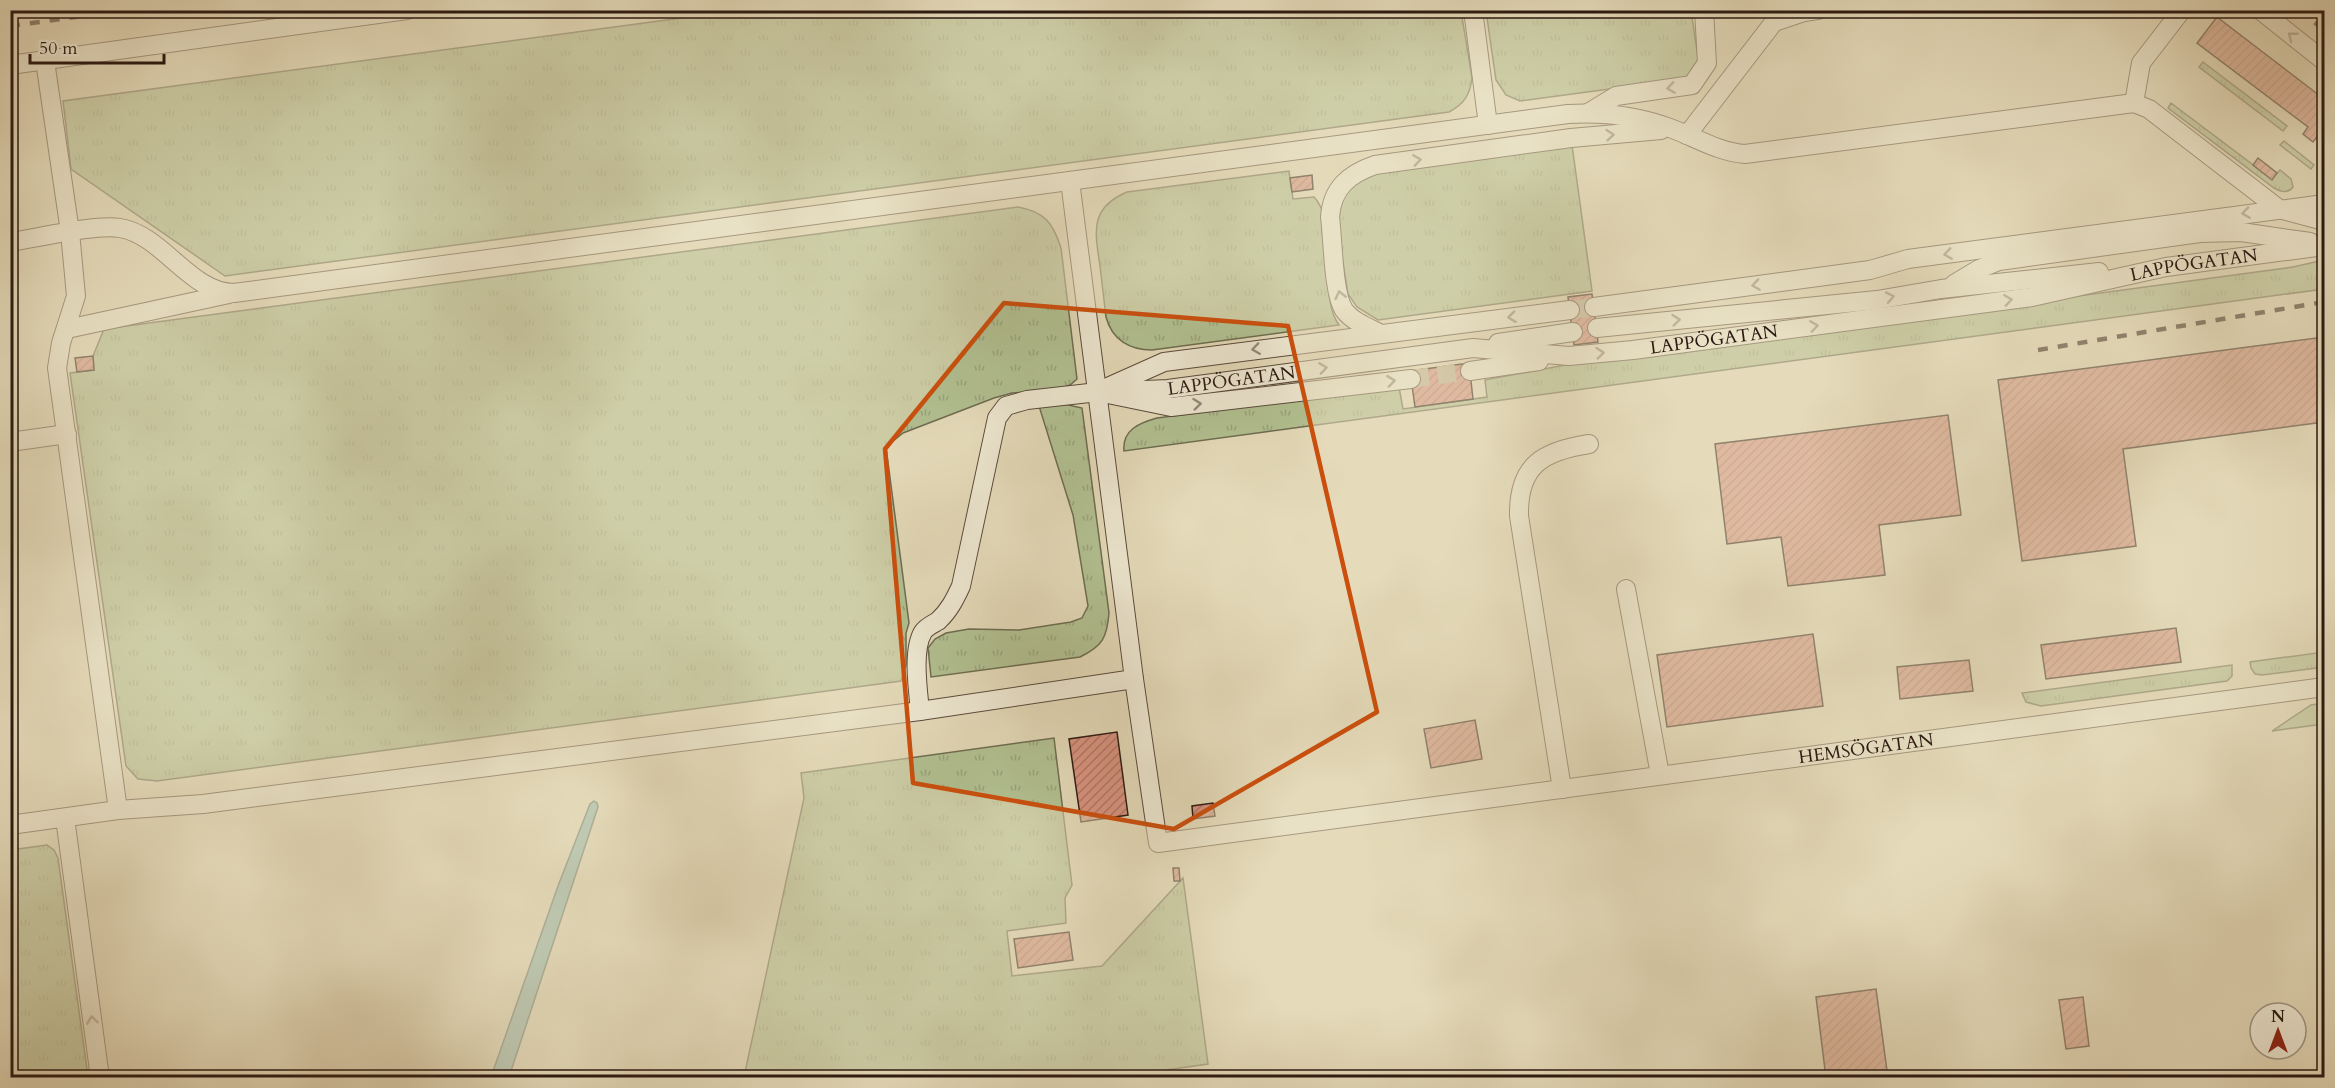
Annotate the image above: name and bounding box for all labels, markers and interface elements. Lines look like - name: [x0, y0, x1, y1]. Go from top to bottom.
- scale bar: [30, 27, 164, 65]
- one-way arrow: [2288, 32, 2299, 43]
- text: 50 m: [39, 36, 78, 61]
- one-way arrow: [1666, 81, 1676, 93]
- one-way arrow: [1605, 129, 1615, 142]
- one-way arrow: [1412, 154, 1421, 166]
- one-way arrow: [2241, 207, 2250, 219]
- street label: LAPPÖGATAN: [2128, 243, 2260, 288]
- one-way arrow: [1944, 247, 1953, 259]
- one-way arrow: [1752, 278, 1761, 291]
- one-way arrow: [1334, 290, 1347, 300]
- one-way arrow: [1885, 291, 1895, 304]
- one-way arrow: [2003, 294, 2012, 307]
- one-way arrow: [1507, 310, 1516, 323]
- one-way arrow: [1671, 314, 1680, 327]
- street label: LAPPÖGATAN: [1648, 319, 1780, 361]
- one-way arrow: [1810, 320, 1819, 332]
- one-way arrow: [1251, 343, 1260, 355]
- one-way arrow: [1596, 347, 1605, 360]
- street label: LAPPÖGATAN: [1166, 360, 1298, 402]
- one-way arrow: [1318, 362, 1328, 374]
- one-way arrow: [1386, 376, 1395, 388]
- one-way arrow: [1192, 398, 1201, 411]
- street label: HEMSÖGATAN: [1797, 727, 1936, 770]
- north arrow: [2248, 1001, 2308, 1061]
- text: N: [2271, 1006, 2285, 1028]
- one-way arrow: [86, 1015, 98, 1024]

